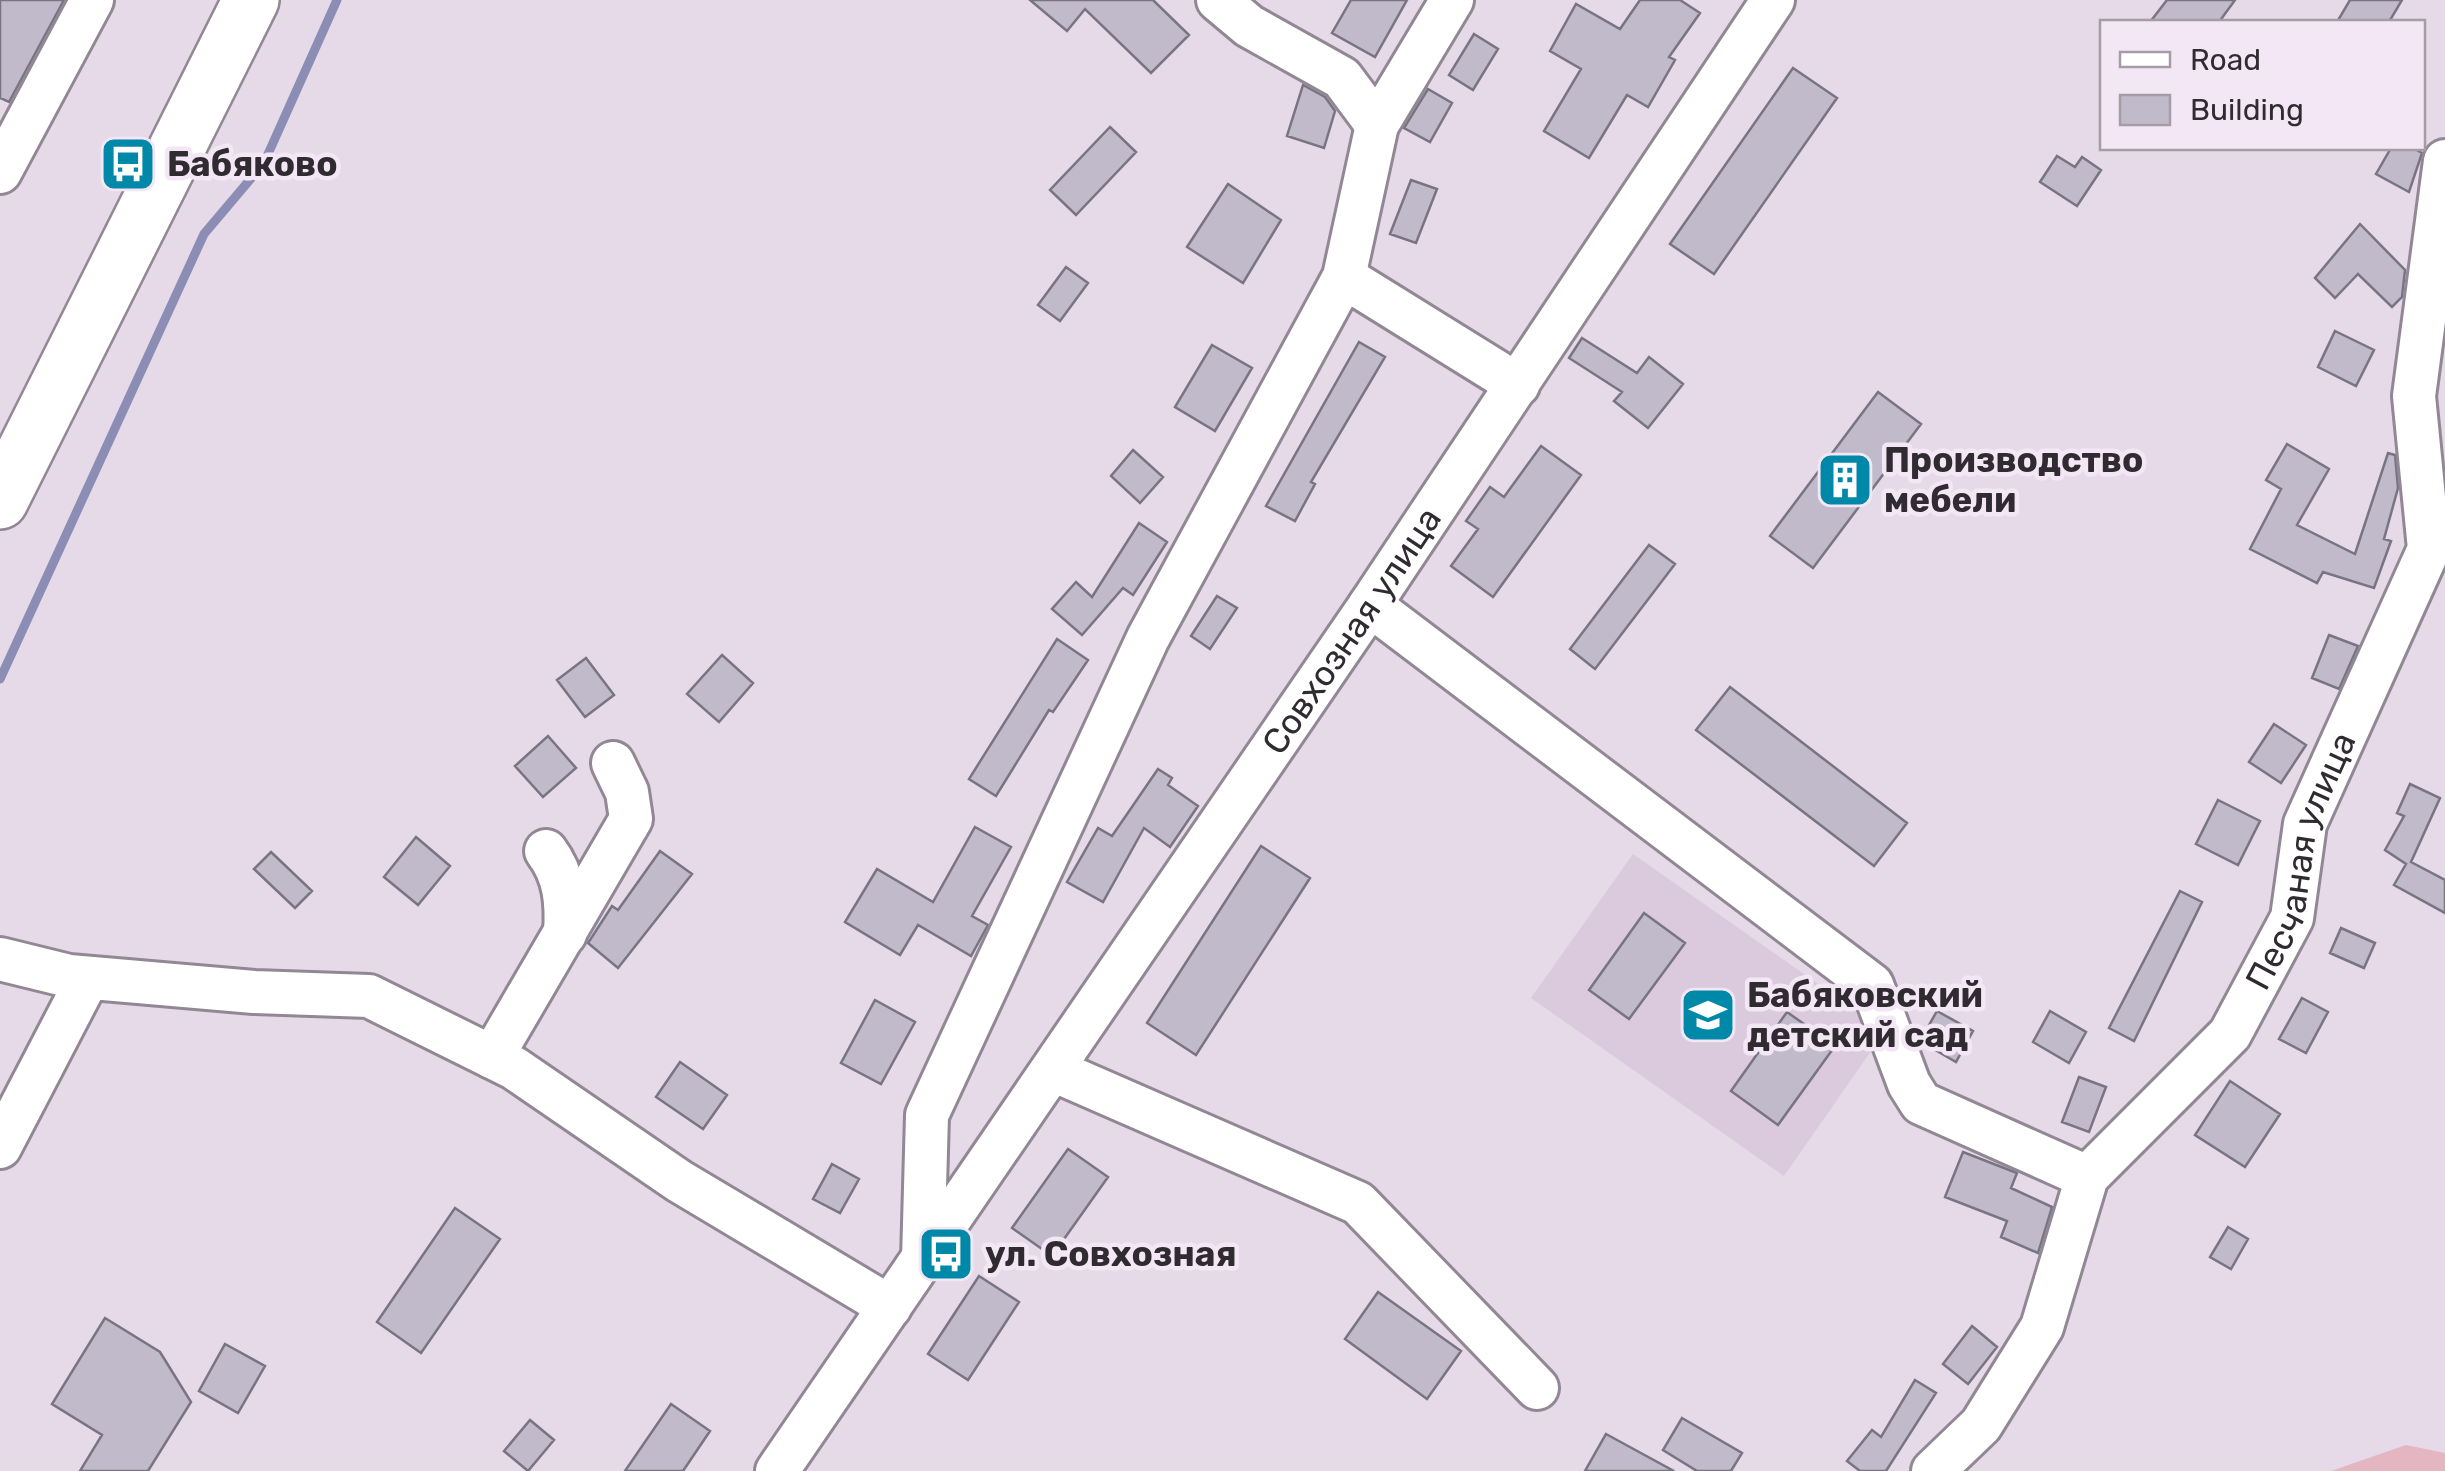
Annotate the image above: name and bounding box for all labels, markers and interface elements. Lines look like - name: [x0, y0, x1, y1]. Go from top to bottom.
- legend: [2100, 20, 2425, 150]
- text: Road: [2190, 42, 2261, 78]
- text: Building: [2190, 92, 2304, 128]
- bus stop icon: Бабяково: [98, 134, 158, 194]
- place label: Бабяково: [167, 143, 338, 185]
- place label: Производство мебели: [1884, 439, 2143, 521]
- building icon: Производство мебели: [1815, 450, 1875, 510]
- street label: Совхозная улица: [1253, 499, 1450, 762]
- street label: Песчаная улица: [2237, 725, 2365, 997]
- place label: Бабяковский детский сад: [1747, 974, 1983, 1056]
- school or university icon: Бабяковский детский сад: [1678, 985, 1738, 1045]
- bus stop icon: ул. Совхозная: [916, 1224, 976, 1284]
- place label: ул. Совхозная: [985, 1233, 1237, 1275]

